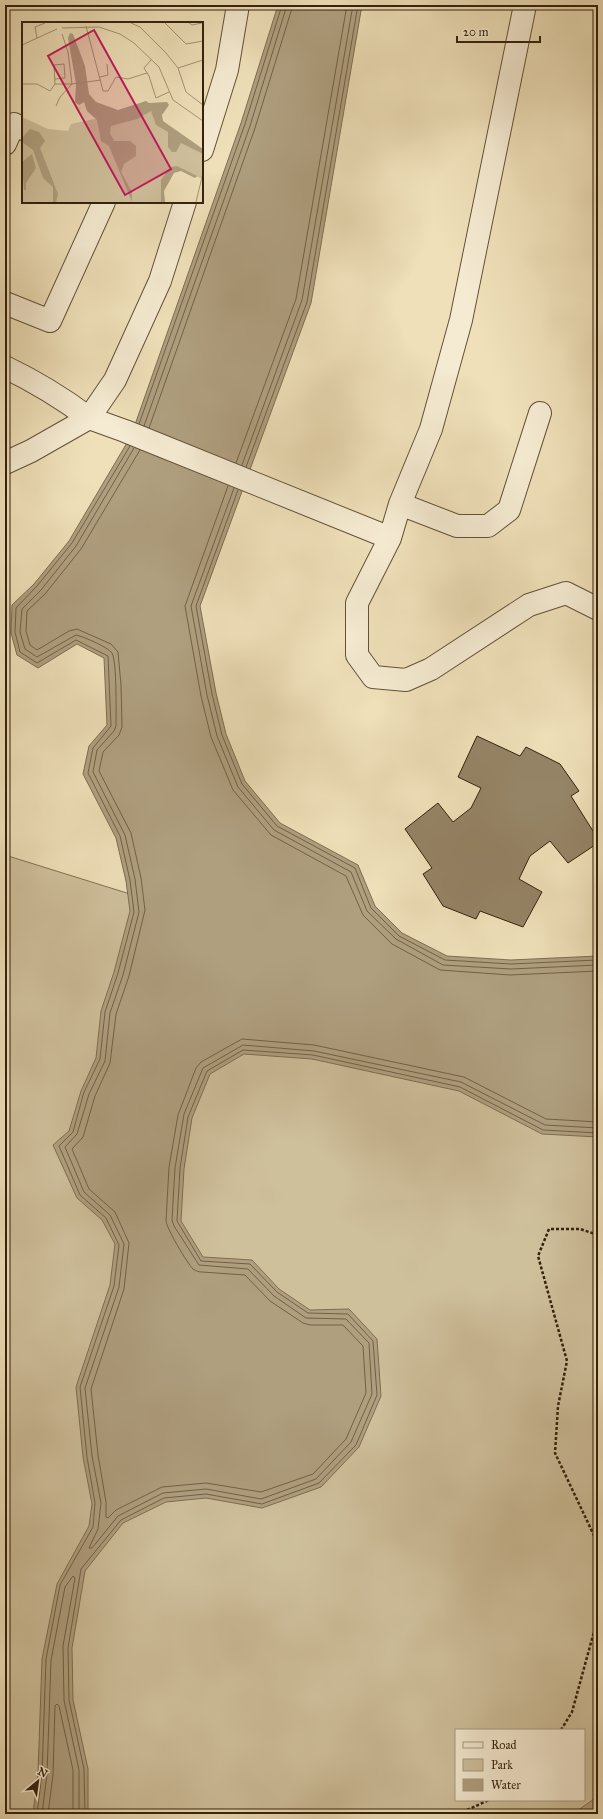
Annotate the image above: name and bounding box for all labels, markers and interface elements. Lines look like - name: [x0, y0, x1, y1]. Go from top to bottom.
- scale bar: [457, 18, 540, 44]
- inset map: [22, 22, 203, 203]
- text: 20 m: [463, 25, 489, 39]
- legend: [455, 1729, 585, 1801]
- text: Road: [491, 1738, 517, 1752]
- text: Park: [491, 1758, 513, 1772]
- north arrow: [18, 1761, 58, 1801]
- text: N: [35, 1765, 50, 1781]
- text: Water: [491, 1778, 521, 1792]

